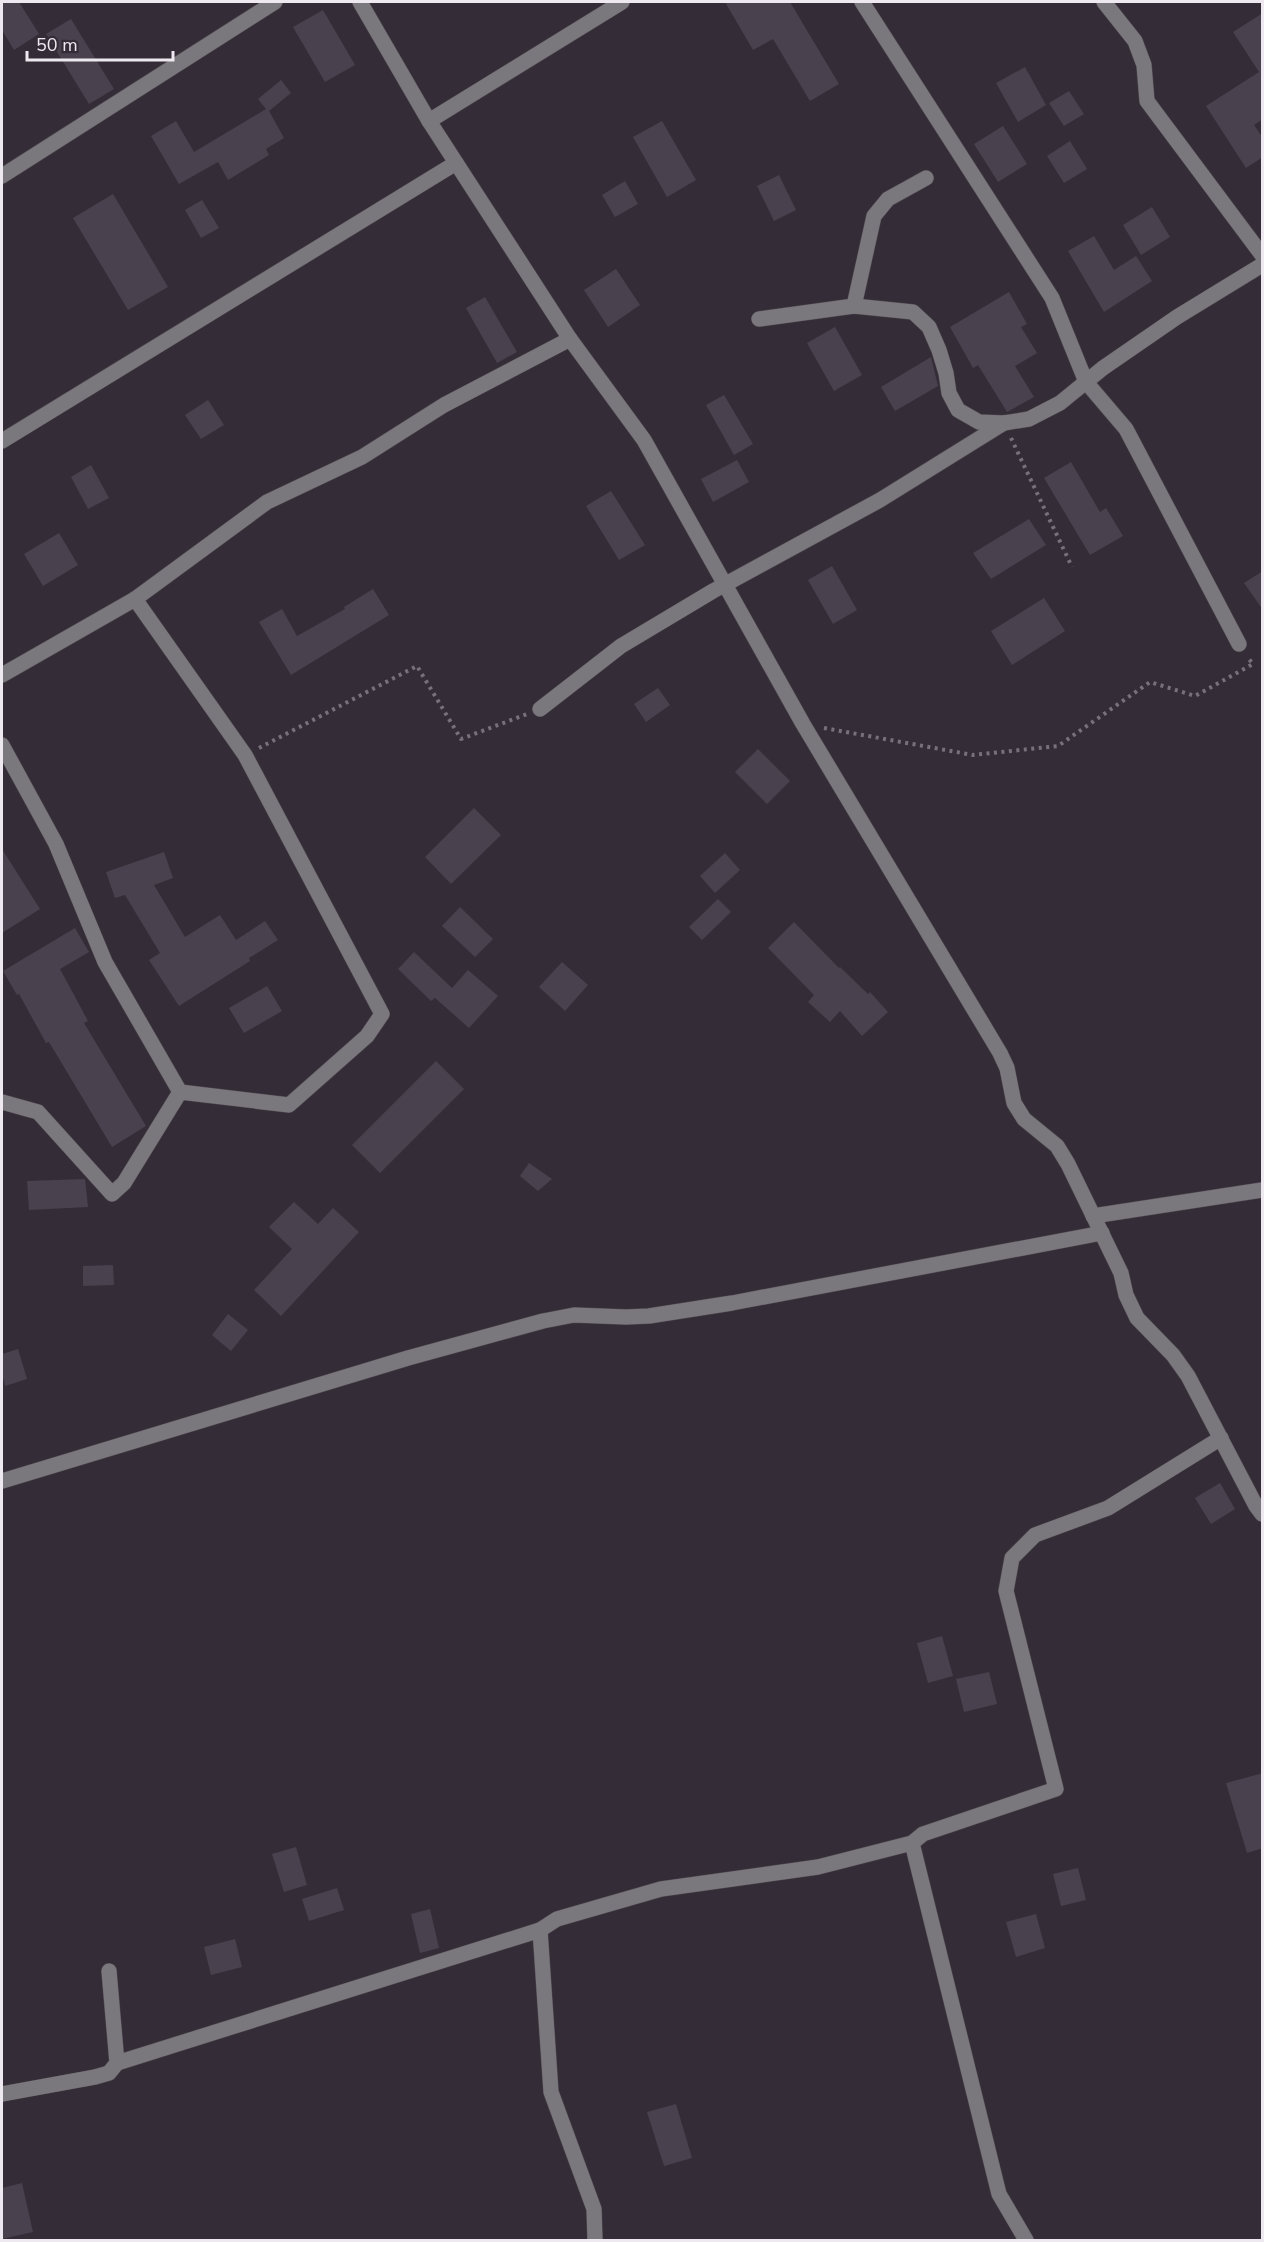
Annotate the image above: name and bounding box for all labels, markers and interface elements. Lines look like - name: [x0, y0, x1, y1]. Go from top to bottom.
- scale bar: [27, 24, 172, 62]
- text: 50 m: [36, 33, 78, 57]

